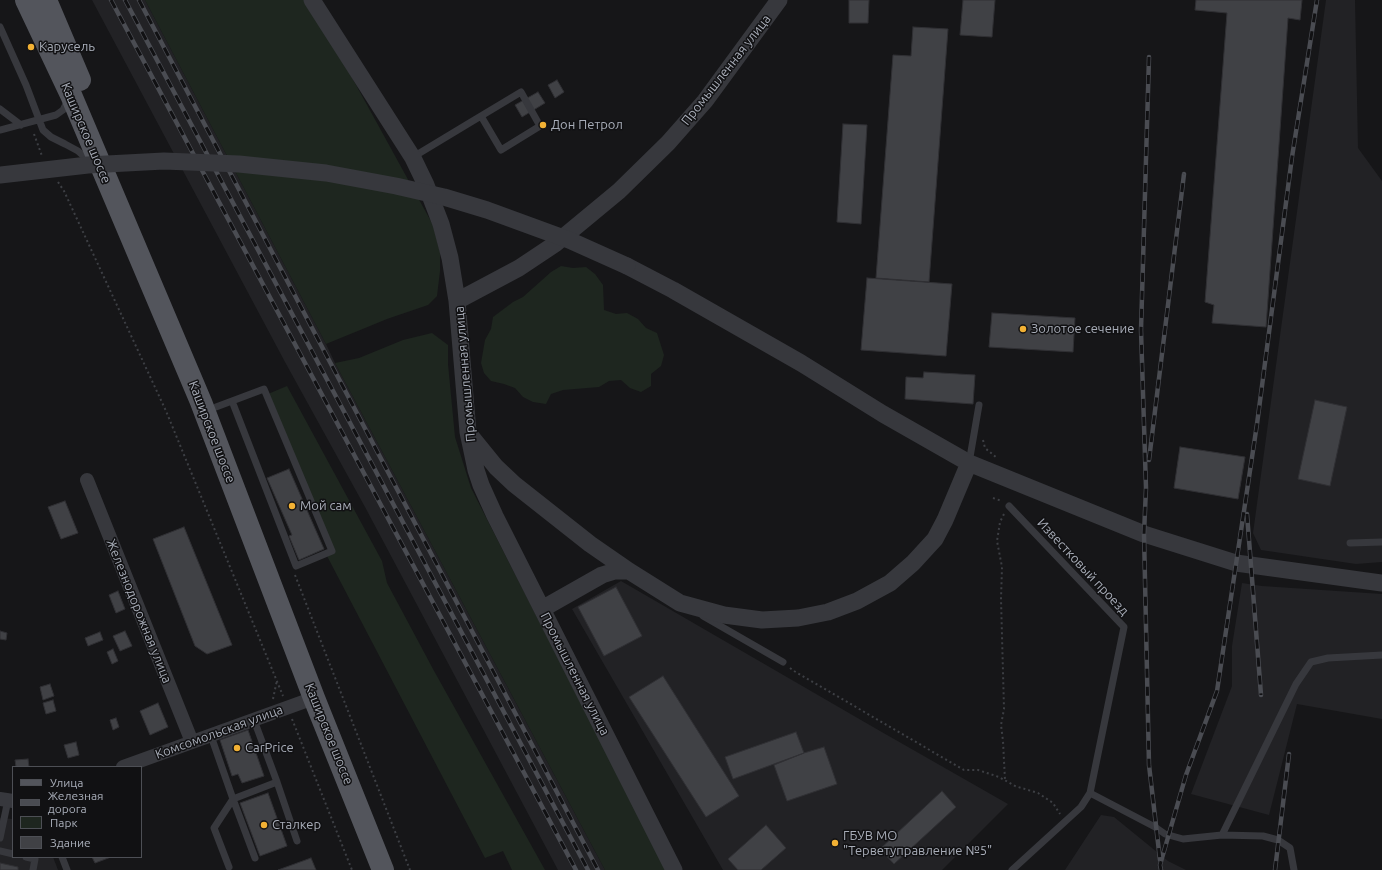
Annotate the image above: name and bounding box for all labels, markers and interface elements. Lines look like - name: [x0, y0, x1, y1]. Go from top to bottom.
- street label: Промышленная улица: [678, 12, 774, 128]
- place label: Карусель: [39, 39, 95, 55]
- marker: Карусель: [26, 42, 36, 52]
- street label: Каширское шоссе: [58, 80, 114, 186]
- place label: Дон Петрол: [551, 117, 623, 133]
- marker: Дон Петрол: [538, 120, 548, 130]
- street label: Промышленная улица: [451, 306, 479, 442]
- place label: Золотое сечение: [1031, 321, 1134, 337]
- marker: Золотое сечение: [1018, 324, 1028, 334]
- street label: Каширское шоссе: [185, 379, 239, 485]
- place label: Мой сам: [300, 498, 352, 514]
- marker: Мой сам: [287, 501, 297, 511]
- street label: Известковый проезд: [1034, 515, 1132, 619]
- street label: Железнодорожная улица: [103, 537, 175, 685]
- street label: Промышленная улица: [537, 610, 613, 738]
- street label: Каширское шоссе: [302, 681, 356, 787]
- street label: Комсомольская улица: [153, 702, 285, 762]
- place label: CarPrice: [245, 740, 294, 756]
- marker: CarPrice: [232, 743, 242, 753]
- legend: [12, 766, 142, 858]
- text: Улица: [50, 776, 83, 789]
- text: Железная дорога: [48, 789, 104, 815]
- text: Парк: [50, 816, 78, 829]
- place label: Сталкер: [272, 817, 321, 833]
- marker: Сталкер: [259, 820, 269, 830]
- place label: ГБУВ МО "Терветуправление №5": [843, 828, 992, 859]
- text: Здание: [50, 836, 91, 849]
- marker: ГБУВ МО "Терветуправление №5": [830, 838, 840, 848]

